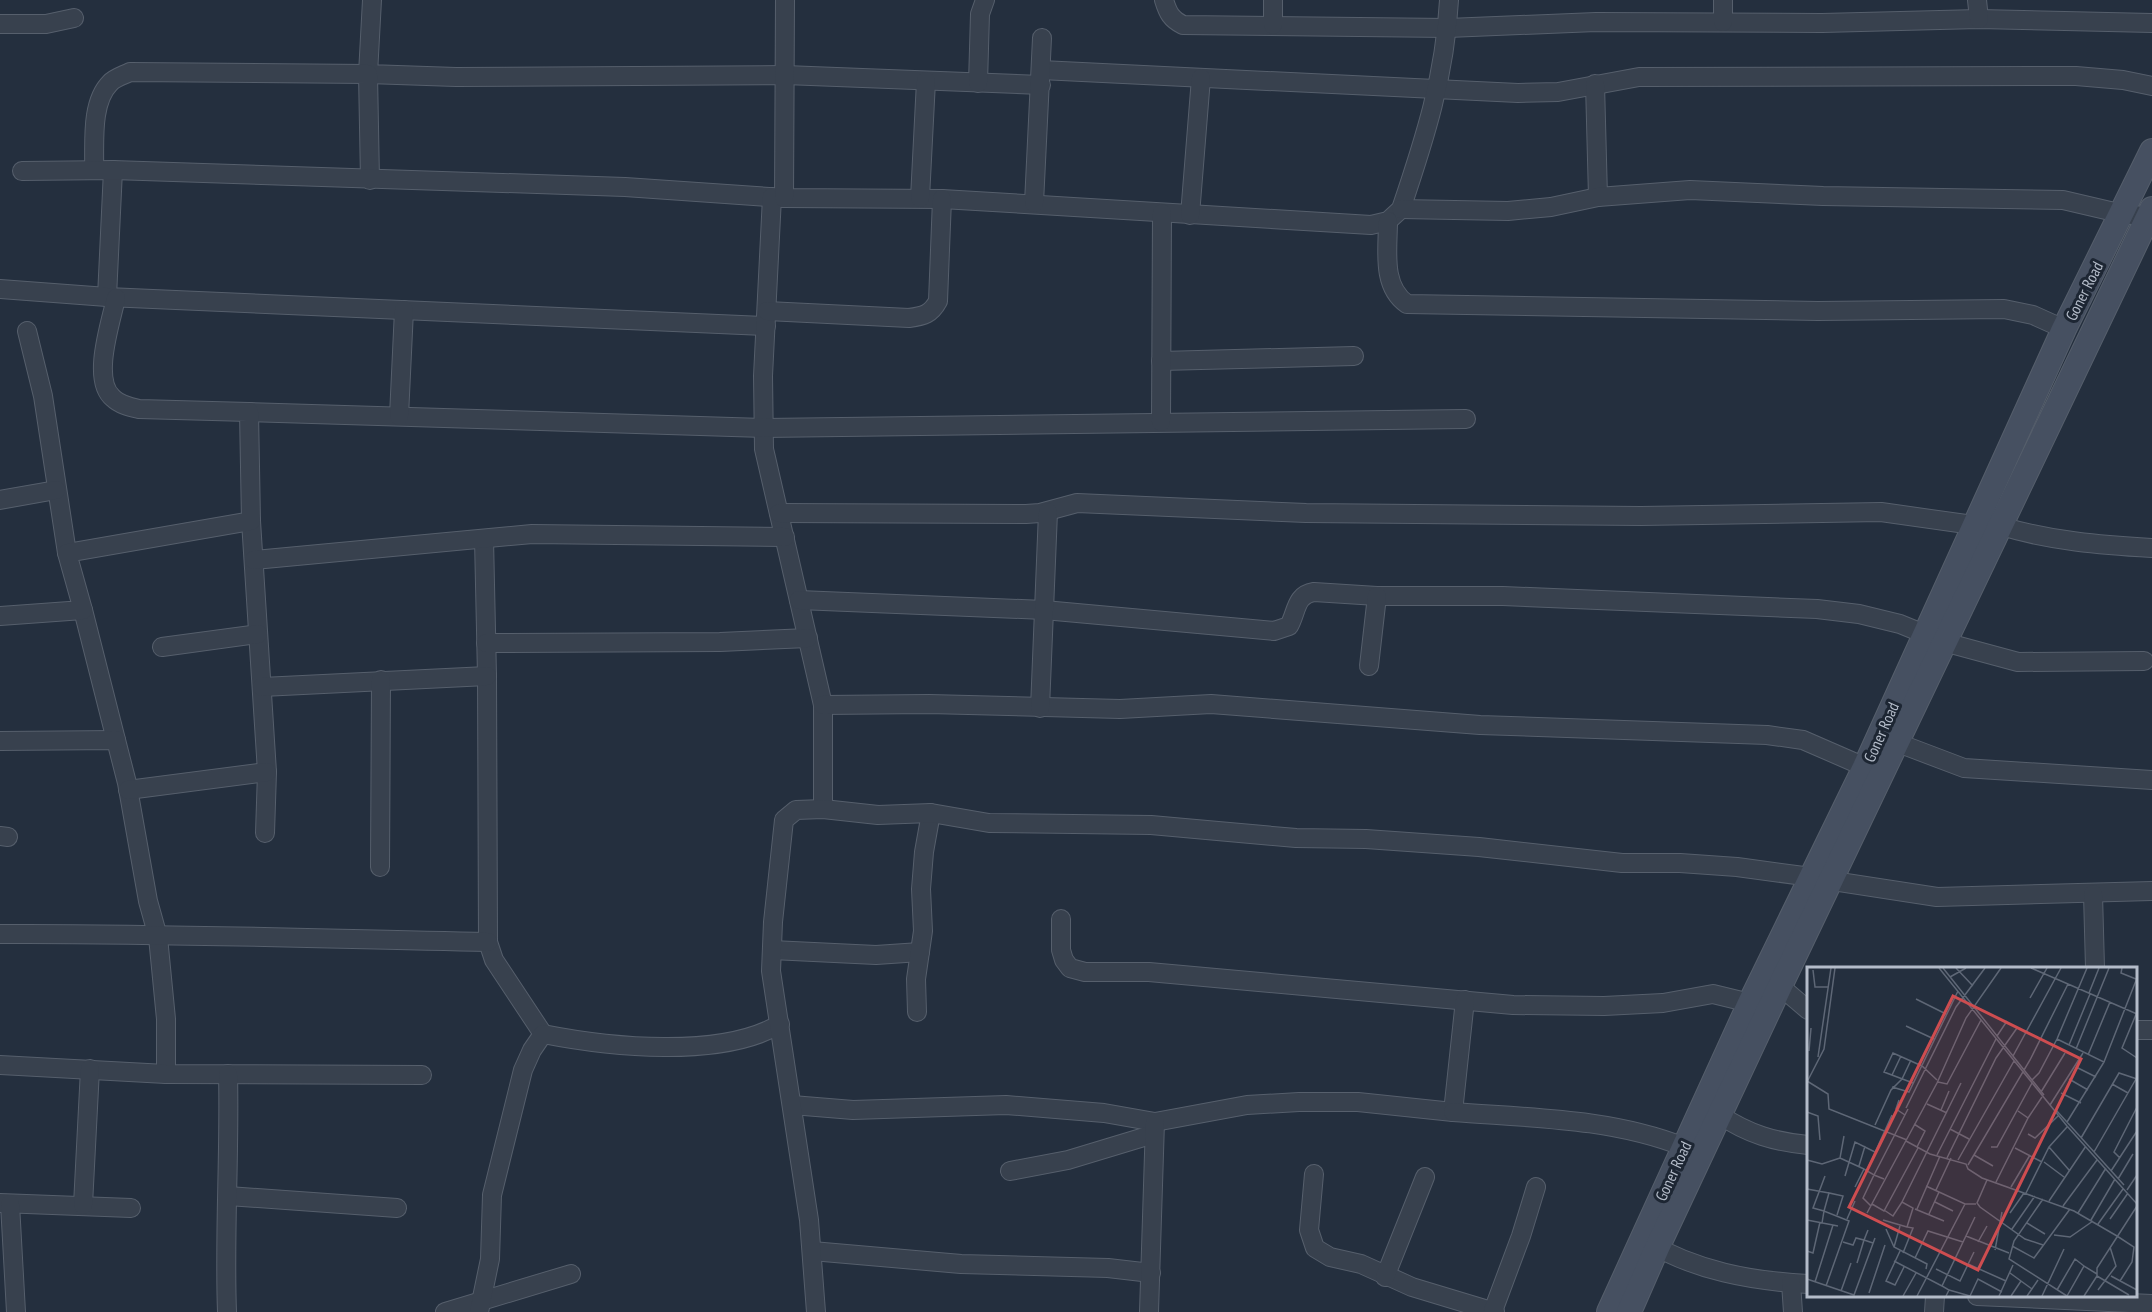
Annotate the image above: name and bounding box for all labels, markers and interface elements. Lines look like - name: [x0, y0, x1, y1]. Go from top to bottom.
- street label: Goner Road: [2061, 258, 2107, 324]
- street label: Goner Road: [1859, 699, 1903, 765]
- inset map: [1807, 967, 2137, 1297]
- street label: Goner Road: [1651, 1138, 1696, 1204]

